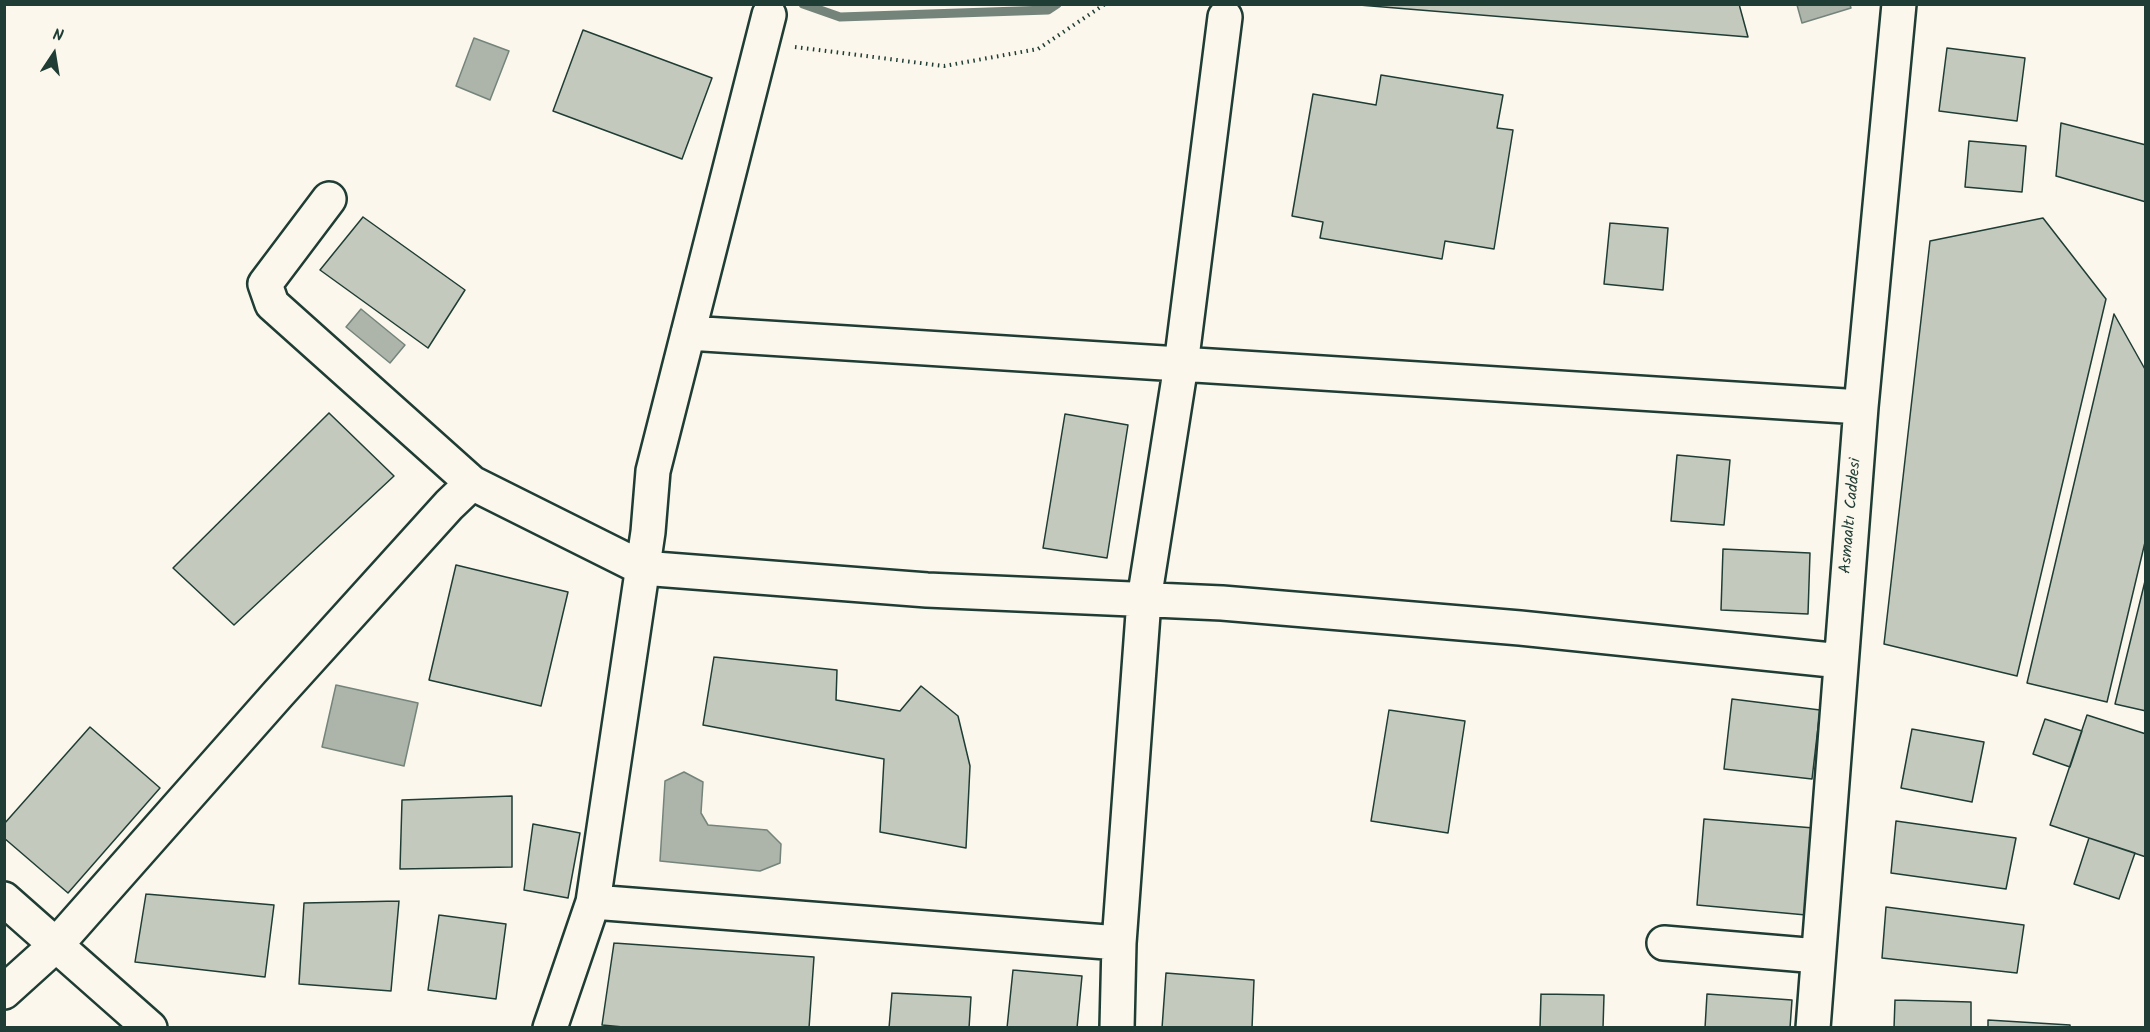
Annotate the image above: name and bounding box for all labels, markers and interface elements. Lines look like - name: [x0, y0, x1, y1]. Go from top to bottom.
- text: N: [50, 23, 65, 49]
- north arrow: [24, 24, 84, 84]
- street label: Asmaaltı Caddesi: [1837, 457, 1867, 575]

